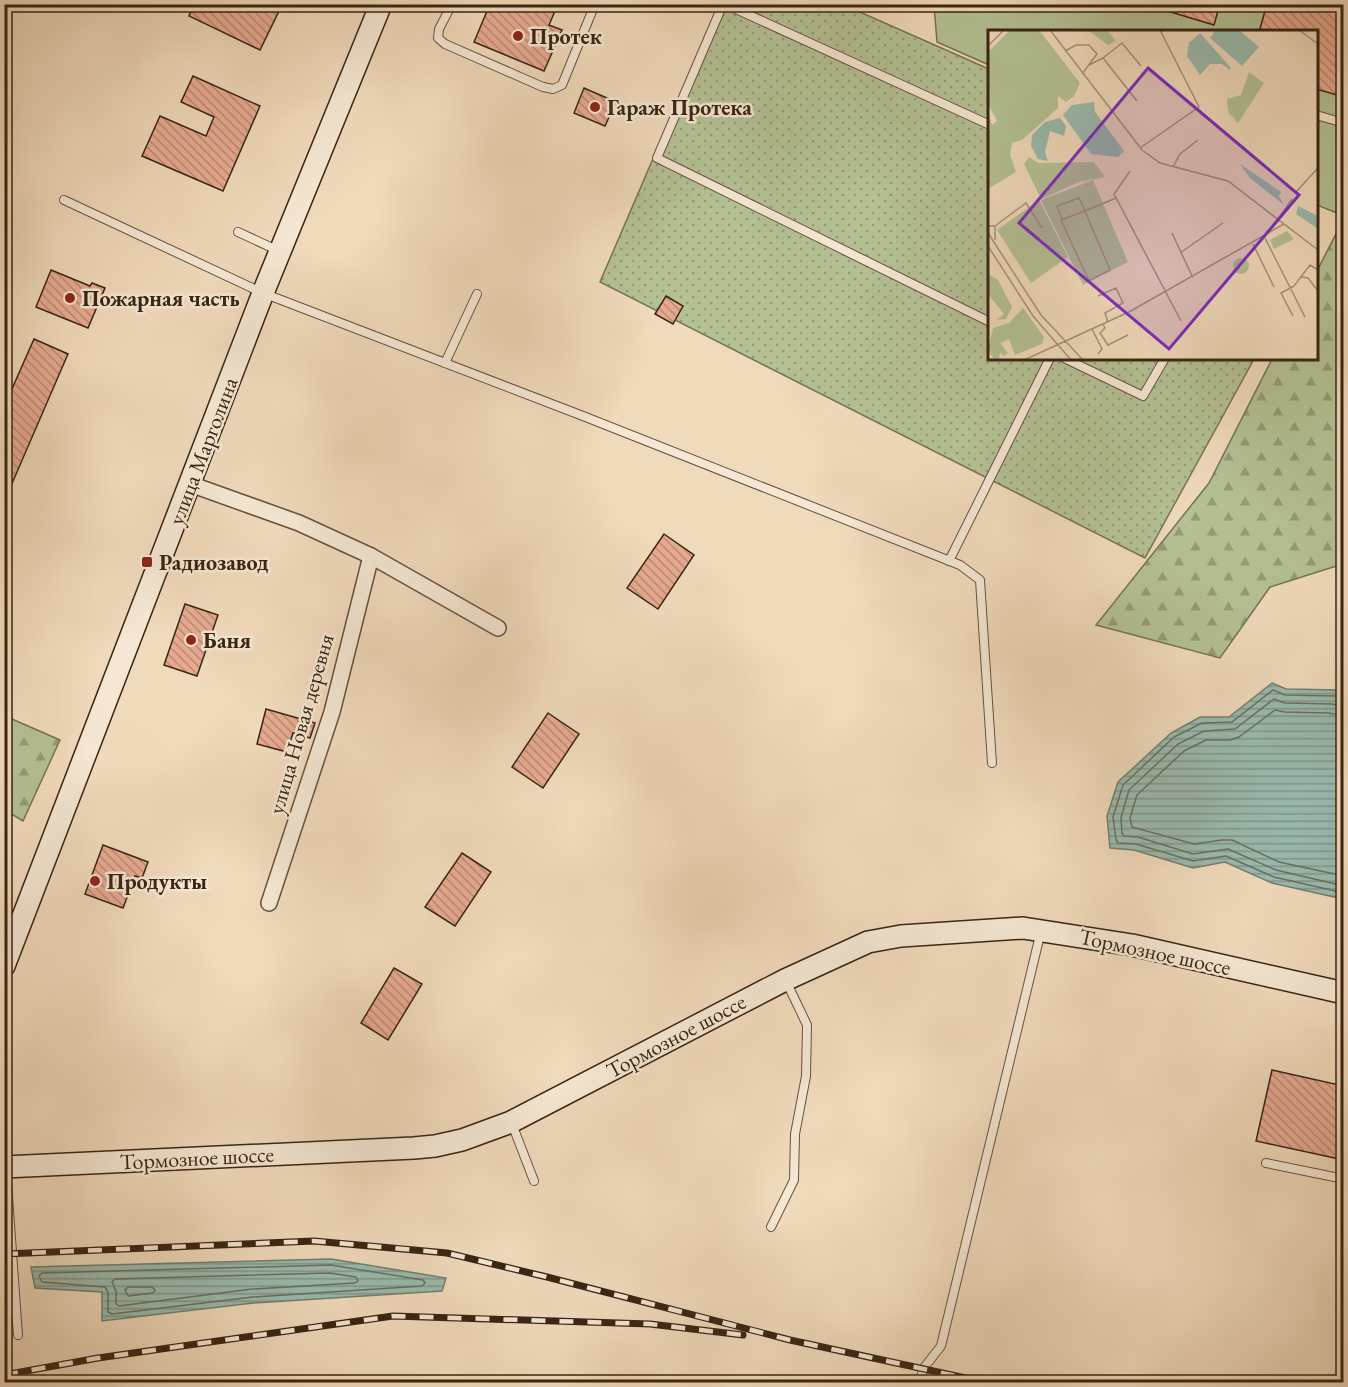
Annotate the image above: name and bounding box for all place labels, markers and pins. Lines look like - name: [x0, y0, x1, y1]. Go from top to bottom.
- place label: Протек: [530, 22, 603, 51]
- marker: Протек: [511, 29, 525, 43]
- place label: Гараж Протека: [607, 93, 752, 122]
- marker: Гараж Протека: [588, 100, 602, 114]
- place label: Пожарная часть: [82, 284, 240, 313]
- marker: Пожарная часть: [63, 291, 77, 305]
- place label: Радиозавод: [159, 548, 269, 577]
- marker: Радиозавод: [140, 555, 154, 569]
- place label: Баня: [203, 626, 251, 655]
- marker: Баня: [184, 633, 198, 647]
- place label: Продукты: [107, 867, 207, 896]
- marker: Продукты: [88, 874, 102, 888]

